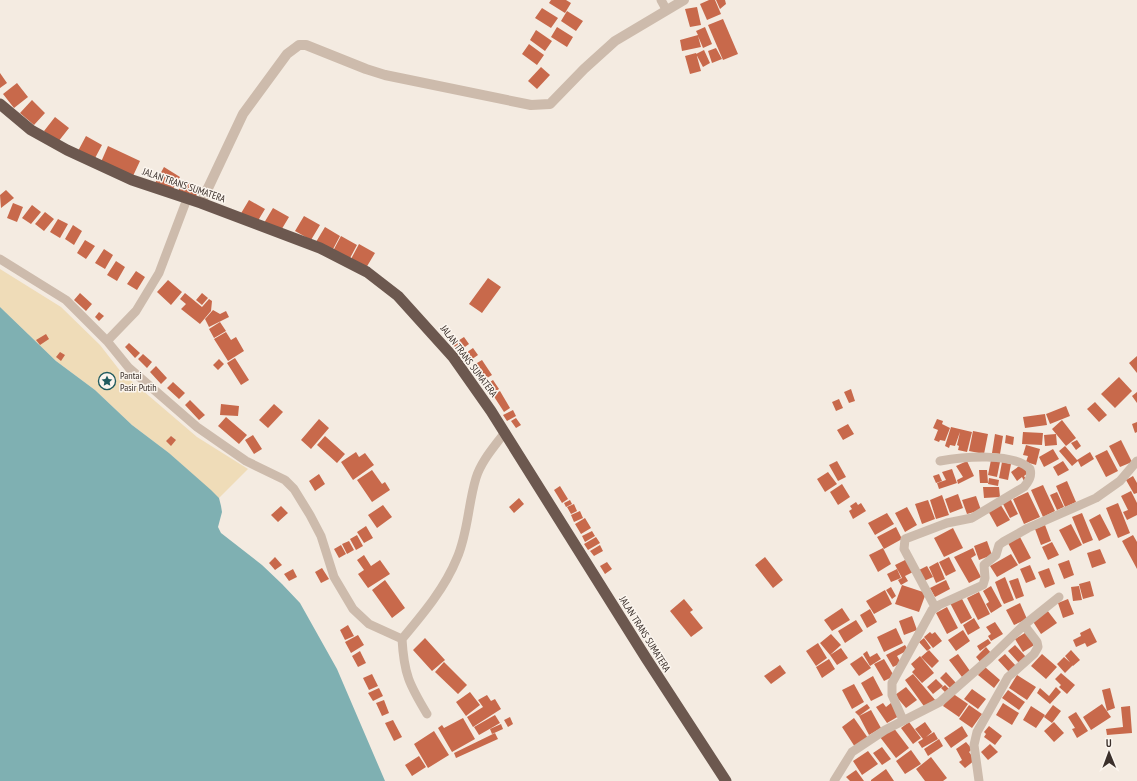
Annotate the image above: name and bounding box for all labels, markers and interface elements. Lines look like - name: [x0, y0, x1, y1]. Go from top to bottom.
- street label: JALAN TRANS SUMATERA: [140, 164, 227, 205]
- street label: JALAN TRANS SUMATERA: [437, 322, 501, 400]
- place label: Pantai Pasir Putih: [120, 369, 157, 394]
- place icon: Pantai Pasir Putih: [97, 371, 117, 391]
- street label: JALAN TRANS SUMATERA: [616, 593, 674, 675]
- north arrow: [1089, 733, 1129, 773]
- text: U: [1106, 736, 1112, 750]

